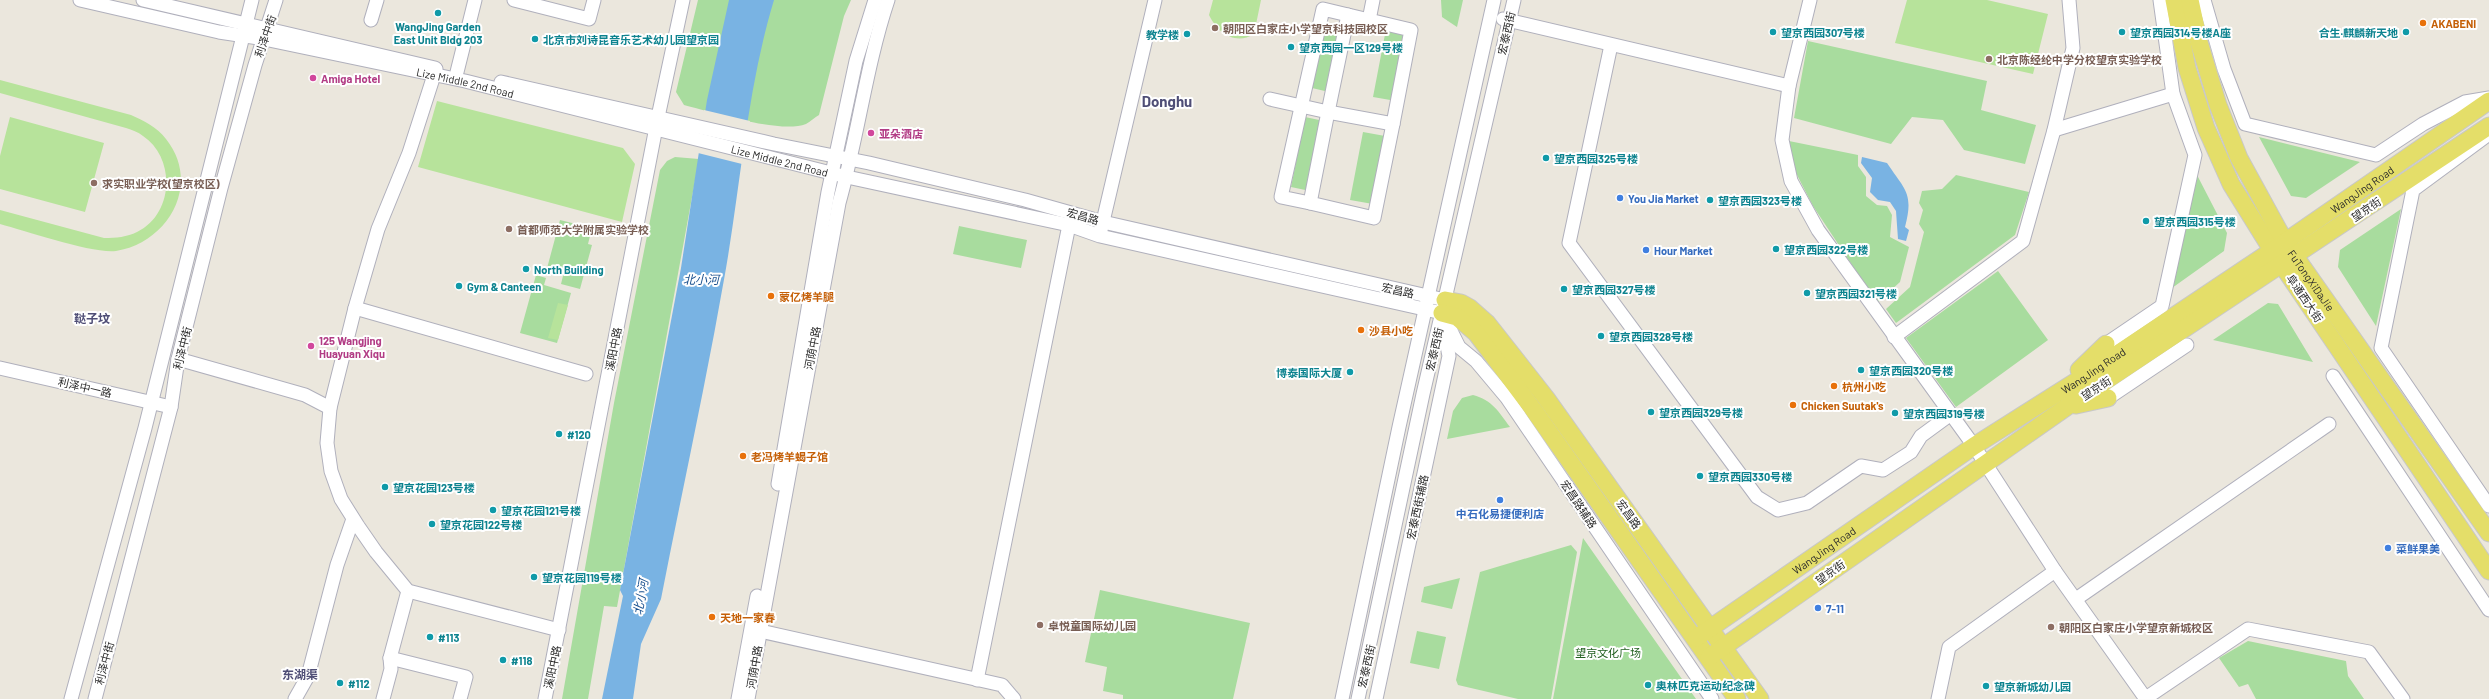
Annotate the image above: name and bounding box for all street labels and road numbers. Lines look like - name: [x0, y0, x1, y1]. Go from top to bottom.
- street label: 宏泰西街: [1495, 10, 1517, 56]
- street label: 利泽中街: [252, 13, 278, 59]
- street label: Lize Middle 2nd Road: [415, 65, 515, 100]
- street label: Lize Middle 2nd Road: [730, 142, 830, 179]
- street label: WangJing Road: [2327, 163, 2396, 215]
- street label: 望京街: [2349, 194, 2383, 224]
- street label: 宏昌路: [1065, 205, 1101, 227]
- street label: FuTongXiDaJie: [2286, 247, 2338, 313]
- street label: 阜通西大街: [2284, 272, 2326, 324]
- street label: 宏昌路: [1380, 280, 1416, 300]
- street label: 利泽中街: [170, 325, 194, 371]
- street label: 河荫中路: [801, 325, 823, 371]
- street label: 溪阳中路: [602, 326, 624, 372]
- street label: 宏泰西街: [1423, 326, 1445, 372]
- street label: WangJing Road: [2058, 344, 2128, 396]
- street label: 利泽中一路: [57, 374, 113, 400]
- street label: 望京街: [2079, 374, 2113, 402]
- street label: 宏泰西街辅路: [1404, 473, 1430, 541]
- street label: 宏昌路辅路: [1558, 478, 1600, 530]
- street label: 宏昌路: [1614, 497, 1644, 531]
- street label: WangJing Road: [1789, 524, 1858, 576]
- street label: 望京街: [1813, 557, 1847, 587]
- street label: 利泽中街: [92, 640, 116, 686]
- street label: 宏泰西街: [1355, 643, 1377, 689]
- street label: 溪阳中路: [541, 644, 563, 690]
- street label: 河荫中路: [744, 644, 764, 690]

